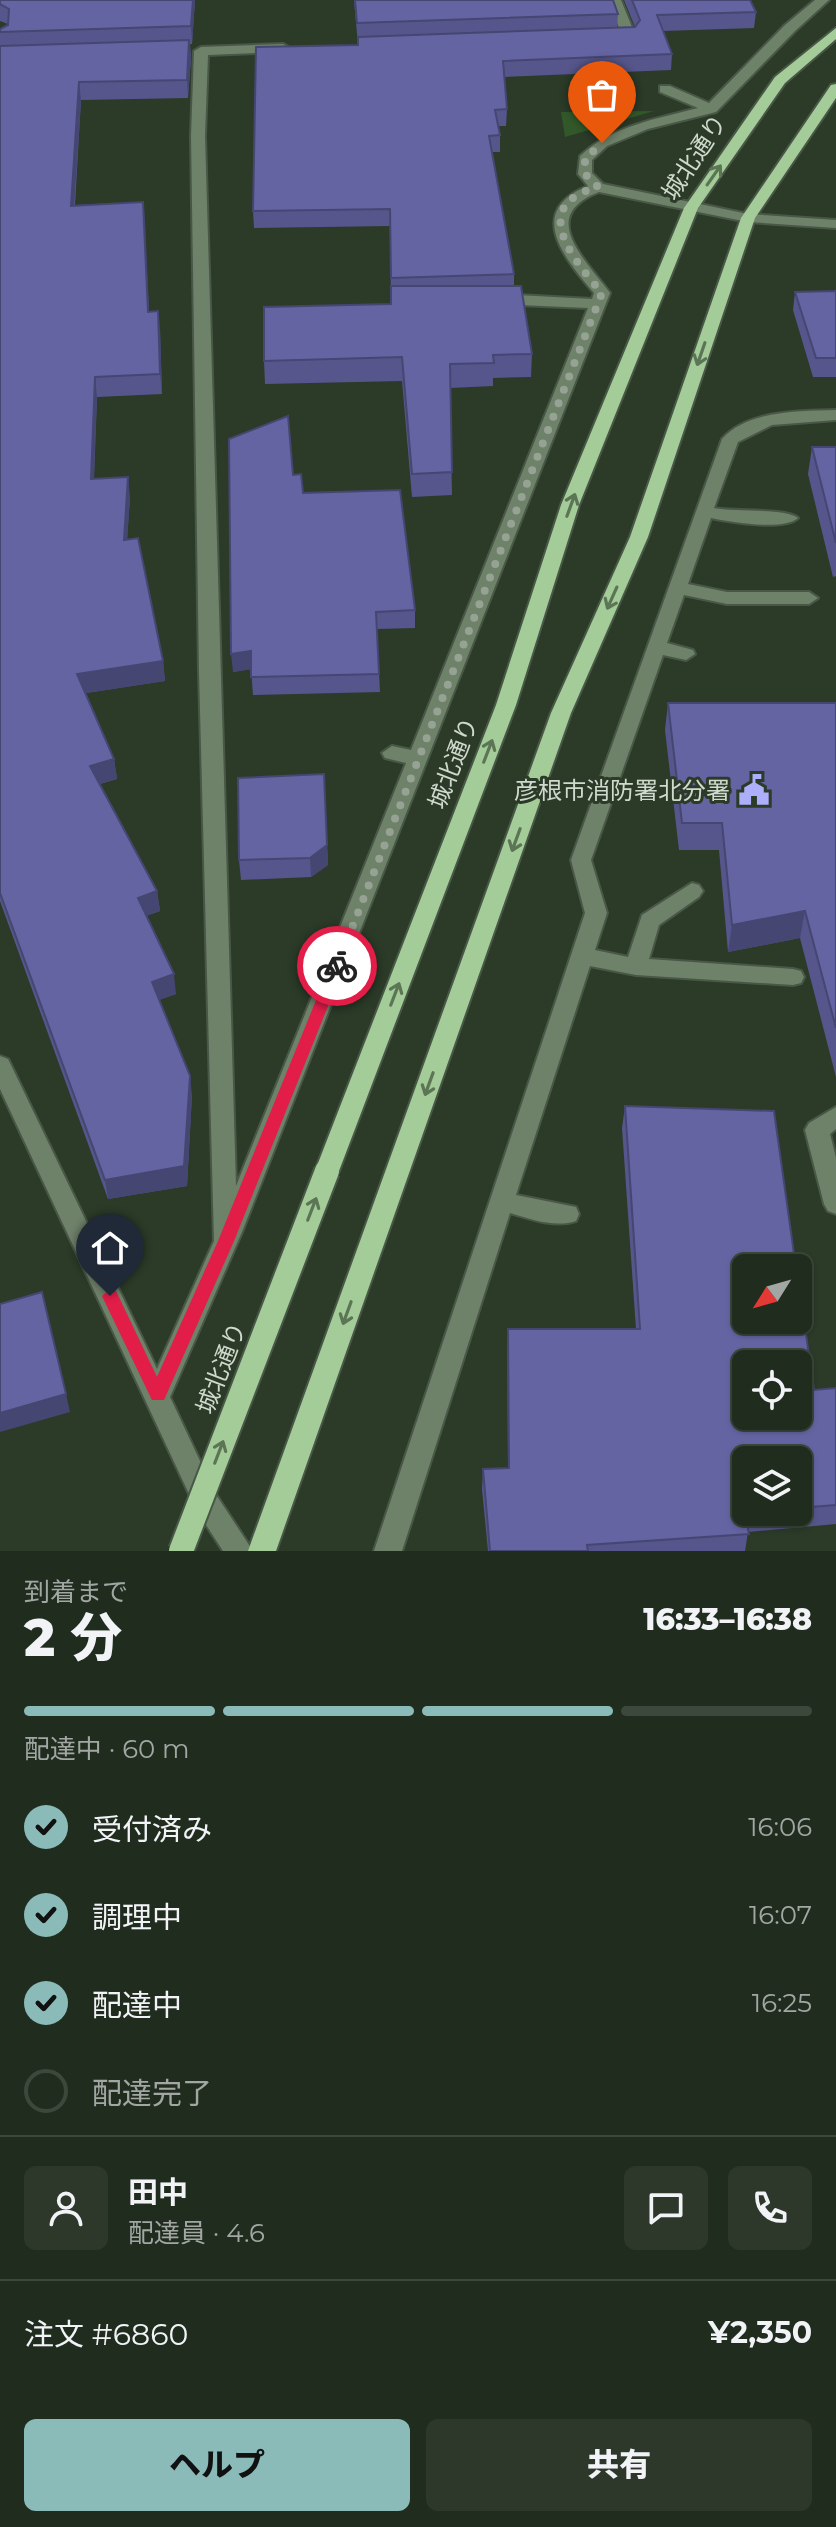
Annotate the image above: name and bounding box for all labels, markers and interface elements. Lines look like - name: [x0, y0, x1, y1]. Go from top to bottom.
- pin: [568, 61, 636, 143]
- icon: bag: [580, 73, 624, 117]
- street label: 城北通り: [656, 109, 732, 205]
- one-way arrow: [706, 165, 722, 187]
- one-way arrow: [693, 341, 708, 366]
- one-way arrow: [564, 493, 579, 518]
- one-way arrow: [604, 586, 619, 610]
- street label: 城北通り: [422, 713, 484, 813]
- one-way arrow: [482, 739, 496, 764]
- public building icon: 彦根市消防署北分署: [737, 773, 771, 807]
- place label: 彦根市消防署北分署: [514, 776, 730, 805]
- one-way arrow: [508, 827, 522, 851]
- courier: [297, 926, 377, 1006]
- icon: bike: [315, 944, 359, 988]
- one-way arrow: [389, 982, 403, 1007]
- one-way arrow: [420, 1072, 435, 1097]
- one-way arrow: [306, 1197, 320, 1222]
- pin: [76, 1214, 144, 1296]
- icon: home: [88, 1226, 132, 1270]
- north arrow: [732, 1254, 812, 1334]
- map controls: [732, 1254, 812, 1526]
- one-way arrow: [339, 1300, 353, 1325]
- street label: 城北通り: [190, 1318, 252, 1418]
- button: locate: [732, 1350, 812, 1430]
- one-way arrow: [213, 1440, 227, 1465]
- button: layers: [732, 1446, 812, 1526]
- text: 到着まで: [24, 1576, 128, 1608]
- text: 16:33–16:38: [643, 1601, 812, 1638]
- text: 2 分: [24, 1606, 122, 1669]
- text: 配達中 · 60 m: [24, 1733, 190, 1765]
- icon: check: [24, 1805, 68, 1849]
- text: 受付済み: [92, 1811, 212, 1848]
- text: 16:06: [748, 1811, 812, 1843]
- icon: check: [24, 1893, 68, 1937]
- text: 調理中: [92, 1899, 182, 1936]
- text: 16:07: [749, 1899, 812, 1931]
- icon: check: [24, 1981, 68, 2025]
- text: 配達中: [92, 1987, 182, 2024]
- text: 16:25: [752, 1987, 812, 2019]
- text: 配達完了: [92, 2075, 212, 2112]
- button: person: [24, 2166, 108, 2250]
- button: chat: [624, 2166, 708, 2250]
- button: phone: [728, 2166, 812, 2250]
- text: 田中: [128, 2174, 188, 2211]
- text: 配達員 · 4.6: [128, 2217, 265, 2249]
- text: ¥2,350: [708, 2314, 812, 2351]
- text: 注文 #6860: [24, 2316, 188, 2353]
- button: ヘルプ: [24, 2419, 410, 2511]
- button: 共有: [426, 2419, 812, 2511]

